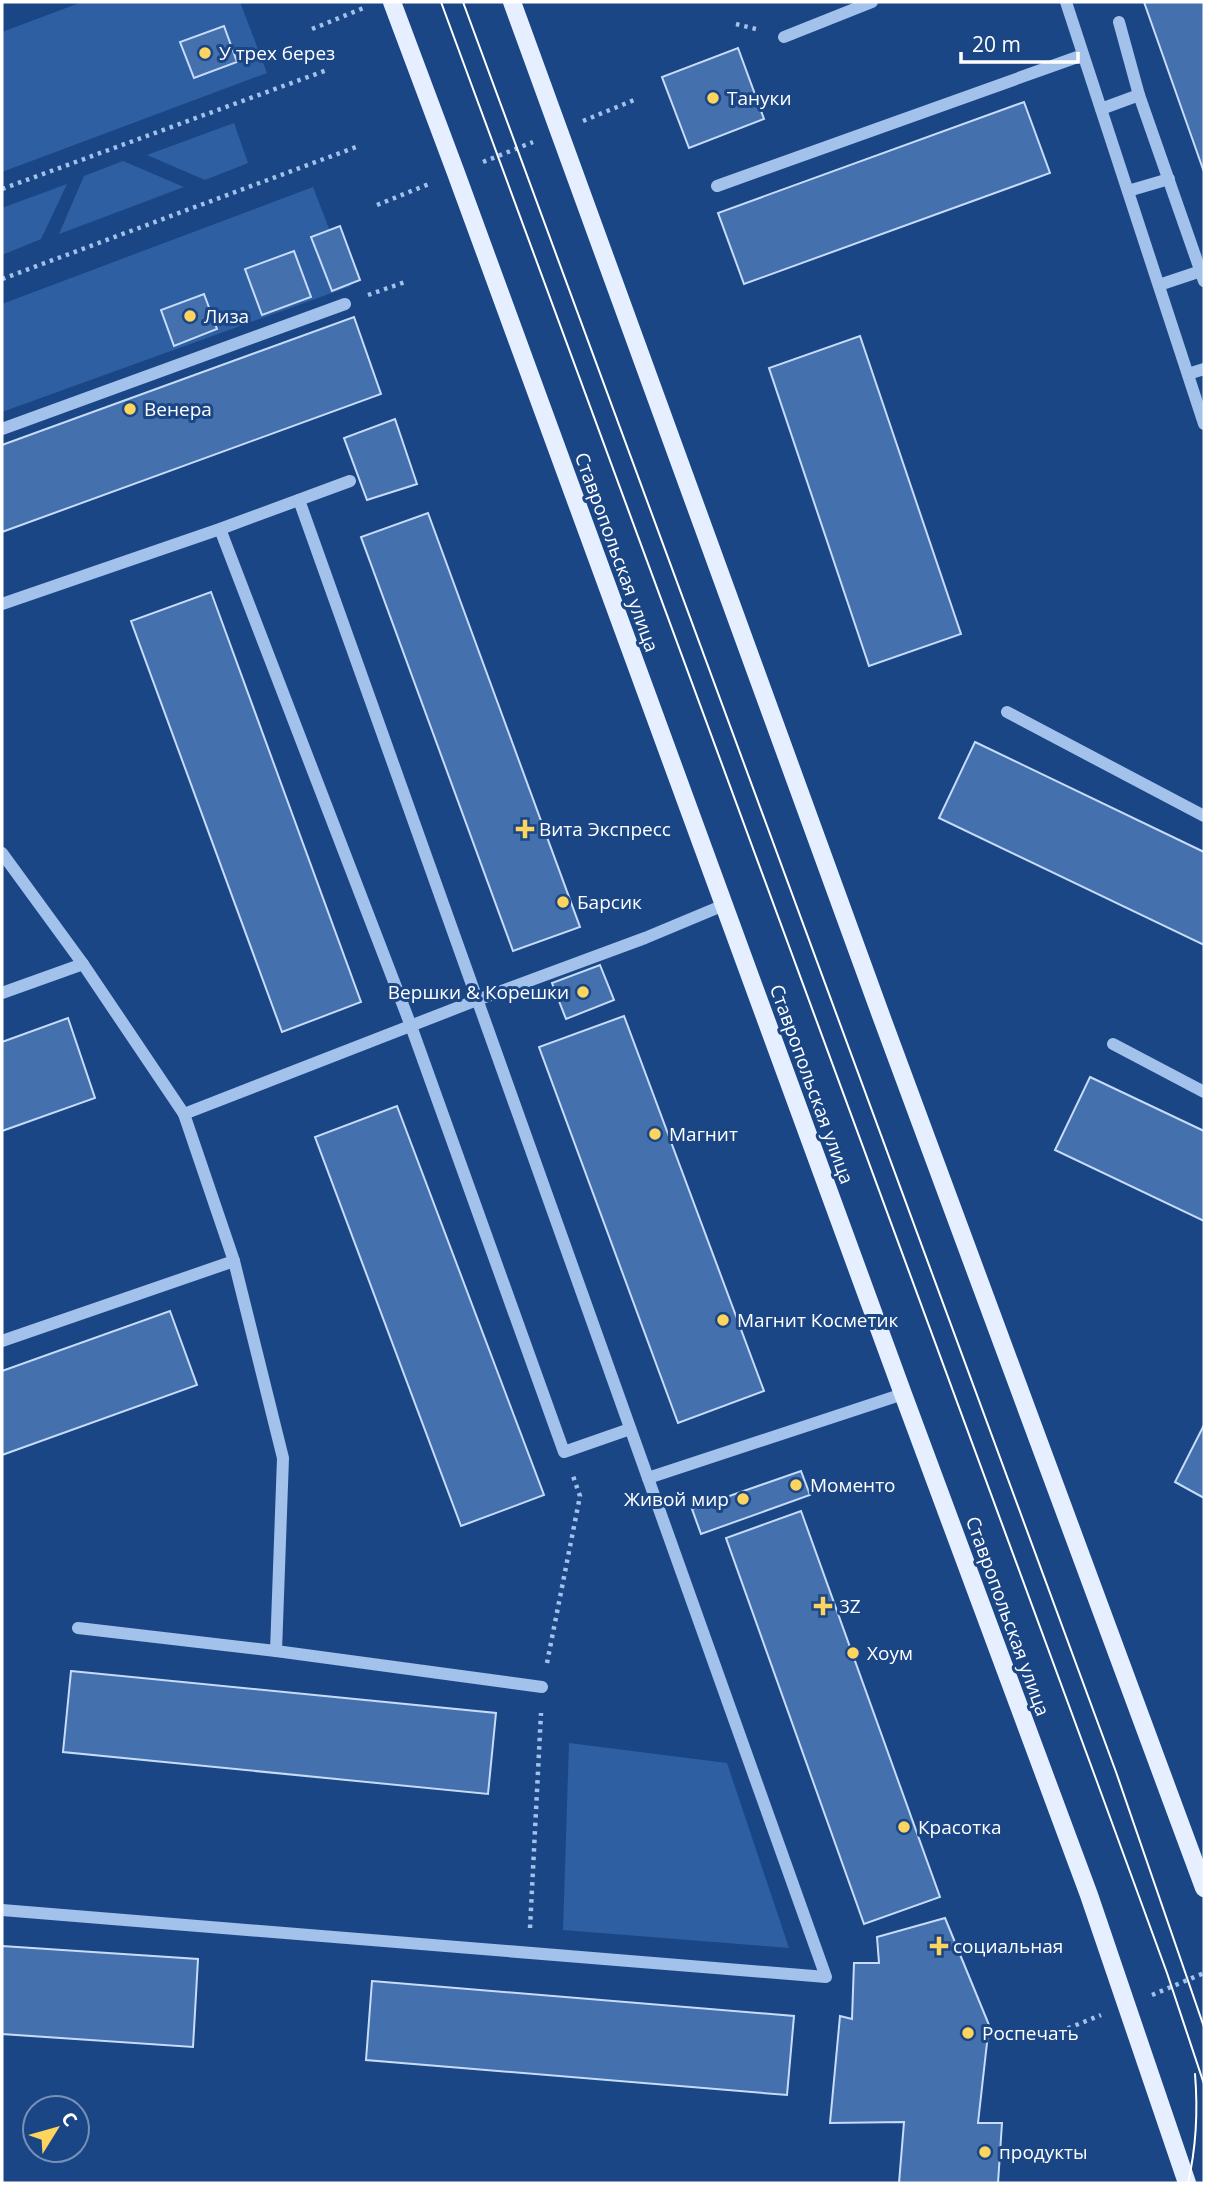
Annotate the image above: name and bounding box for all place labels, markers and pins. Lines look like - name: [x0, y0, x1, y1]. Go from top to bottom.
- place label: У трех берез: [219, 40, 335, 66]
- marker: У трех берез: [197, 45, 213, 61]
- place label: Тануки: [727, 85, 791, 111]
- marker: Тануки: [705, 90, 721, 106]
- place label: Лиза: [204, 303, 249, 329]
- marker: Лиза: [182, 308, 198, 324]
- place label: Венера: [144, 396, 212, 422]
- marker: Венера: [122, 401, 138, 417]
- place label: Вита Экспресс: [539, 816, 671, 842]
- marker: Вита Экспресс: [517, 821, 533, 837]
- place label: Барсик: [577, 889, 642, 915]
- marker: Барсик: [555, 894, 571, 910]
- place label: Вершки & Корешки: [388, 979, 569, 1005]
- marker: Вершки & Корешки: [575, 984, 591, 1000]
- place label: Магнит: [669, 1121, 738, 1147]
- marker: Магнит: [647, 1126, 663, 1142]
- place label: Магнит Косметик: [737, 1307, 899, 1333]
- marker: Магнит Косметик: [715, 1312, 731, 1328]
- place label: Моменто: [810, 1472, 896, 1498]
- marker: Моменто: [788, 1477, 804, 1493]
- place label: Живой мир: [624, 1486, 729, 1512]
- marker: Живой мир: [735, 1491, 751, 1507]
- place label: 3Z: [839, 1593, 861, 1619]
- marker: 3Z: [813, 1596, 833, 1616]
- place label: Хоум: [867, 1640, 913, 1666]
- marker: Хоум: [845, 1645, 861, 1661]
- place label: Красотка: [918, 1814, 1002, 1840]
- marker: Красотка: [896, 1819, 912, 1835]
- place label: социальная: [953, 1933, 1063, 1959]
- marker: социальная: [931, 1938, 947, 1954]
- place label: Роспечать: [982, 2020, 1079, 2046]
- marker: Роспечать: [960, 2025, 976, 2041]
- place label: продукты: [999, 2139, 1088, 2165]
- marker: продукты: [977, 2144, 993, 2160]

